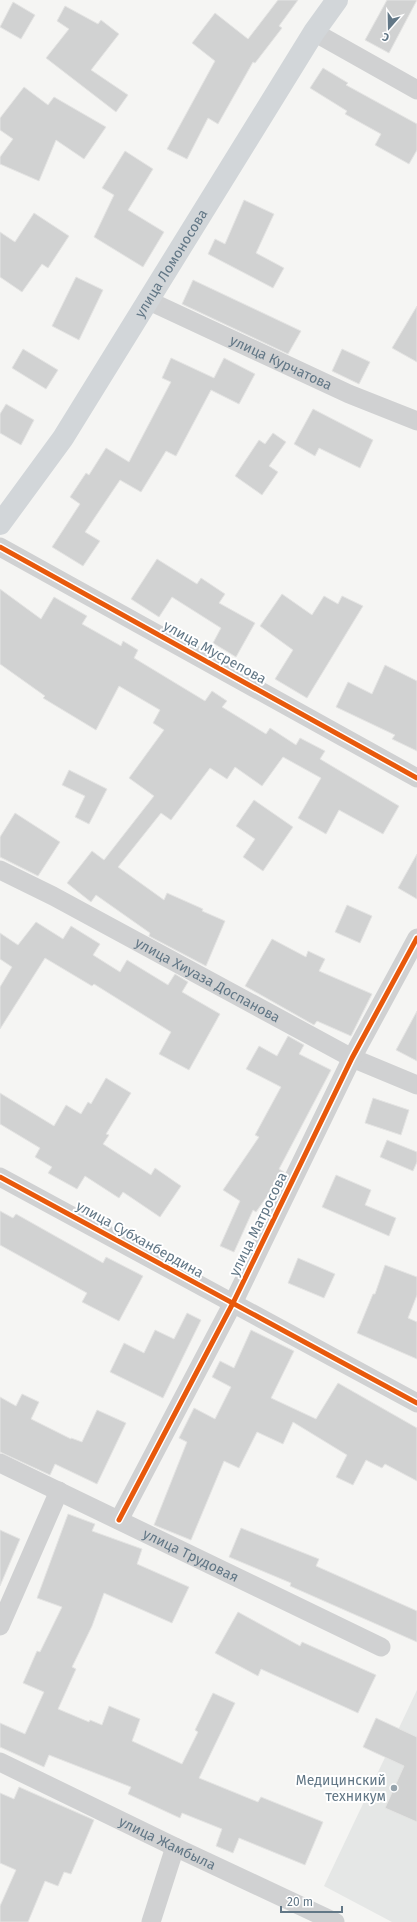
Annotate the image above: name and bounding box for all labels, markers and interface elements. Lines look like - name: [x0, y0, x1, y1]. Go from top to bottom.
- north arrow: [369, 8, 409, 48]
- text: С: [380, 30, 391, 44]
- street label: улица Ломоносова: [132, 206, 211, 321]
- street label: улица Курчатова: [227, 332, 335, 394]
- street label: улица Мусрепова: [160, 617, 269, 688]
- street label: улица Хиуаза Доспанова: [132, 934, 283, 1026]
- street label: улица Матросова: [226, 1169, 291, 1279]
- street label: улица Субханбердина: [73, 1197, 207, 1282]
- street label: улица Трудовая: [140, 1525, 241, 1586]
- place label: Медицинский техникум: [296, 1772, 386, 1805]
- marker: Медицинский техникум: [389, 1783, 399, 1793]
- street label: улица Жамбыла: [116, 1813, 218, 1874]
- scale bar: [281, 1888, 342, 1914]
- text: 20 m: [287, 1895, 313, 1909]

